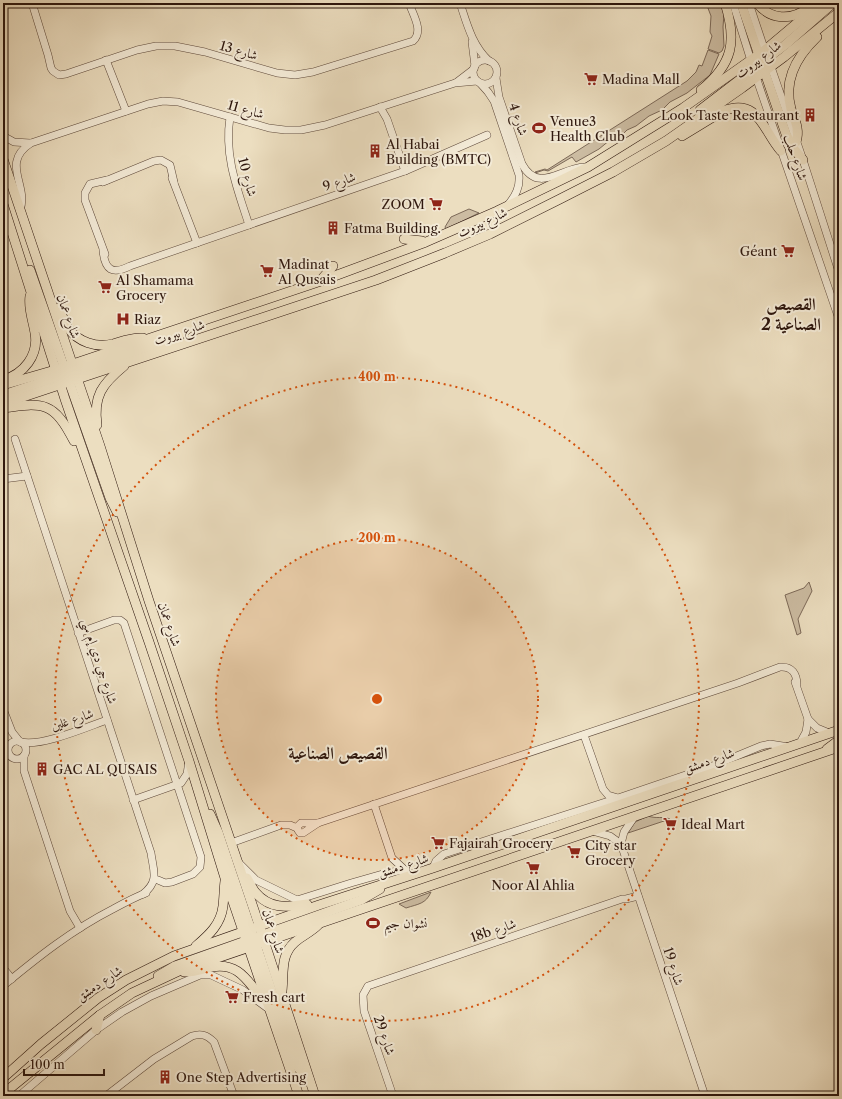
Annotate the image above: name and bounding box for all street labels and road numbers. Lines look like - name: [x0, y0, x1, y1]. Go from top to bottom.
- street label: شارع 13: [217, 37, 260, 67]
- street label: شارع بيروت: [732, 37, 786, 84]
- street label: شارع 11: [225, 96, 266, 126]
- street label: شارع 4: [502, 101, 532, 139]
- street label: شارع حلب: [777, 132, 811, 184]
- street label: شارع 10: [231, 156, 261, 199]
- street label: شارع 9: [320, 168, 359, 198]
- street label: شارع بيروت: [455, 204, 511, 244]
- street label: شارع عمان: [50, 292, 84, 342]
- street label: شارع بيروت: [151, 316, 208, 352]
- street label: شارع عمان: [151, 600, 185, 649]
- street label: شارع جي دي إم سي: [74, 616, 121, 707]
- street label: شارع غلين: [49, 705, 96, 737]
- street label: شارع دمشق: [682, 744, 738, 780]
- street label: شارع دمشق: [376, 849, 432, 884]
- street label: شارع عمان: [256, 907, 289, 956]
- street label: 18b شارع: [468, 915, 519, 949]
- street label: شارع 19: [657, 945, 688, 988]
- street label: شارع دمشق: [73, 962, 127, 1008]
- street label: شارع 29: [367, 1013, 399, 1058]

